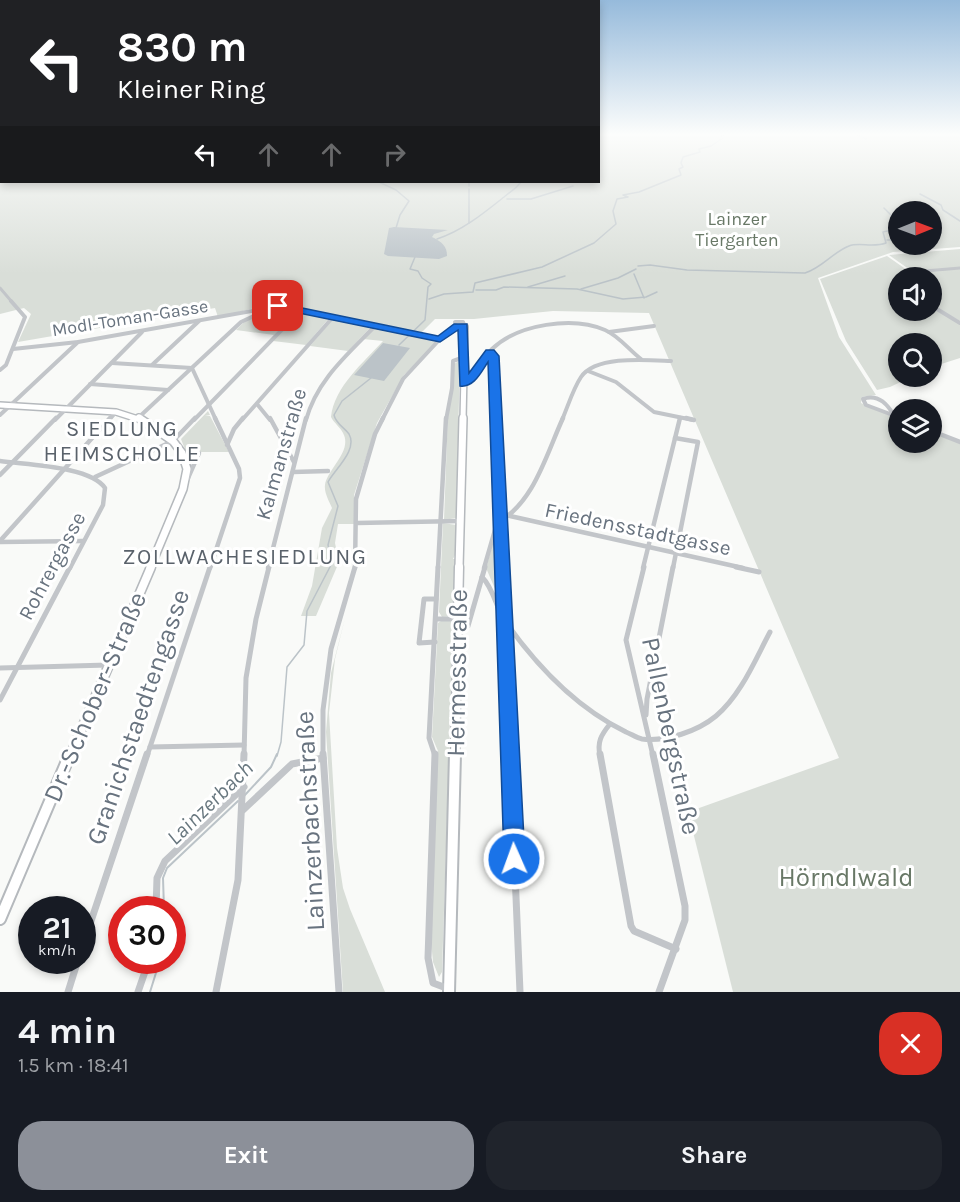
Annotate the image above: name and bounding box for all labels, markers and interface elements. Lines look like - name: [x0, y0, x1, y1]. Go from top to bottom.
- text: 830 m: [117, 22, 247, 72]
- icon: left: [18, 24, 96, 102]
- text: Kleiner Ring: [117, 73, 265, 105]
- icon: left: [189, 138, 222, 171]
- icon: ahead: [252, 138, 285, 171]
- icon: ahead: [315, 138, 348, 171]
- icon: right: [378, 138, 411, 171]
- north arrow: [888, 201, 942, 255]
- map controls: [888, 201, 942, 453]
- park label: Lainzer Tiergarten: [695, 208, 779, 251]
- button: sound: [888, 267, 942, 321]
- pin: [252, 280, 303, 331]
- icon: arrive: [261, 289, 294, 322]
- street label: Modl-Toman-Gasse: [50, 295, 210, 341]
- button: search: [888, 333, 942, 387]
- street label: Kalmanstraße: [251, 385, 311, 523]
- button: layers: [888, 399, 942, 453]
- district label: SIEDLUNG HEIMSCHOLLE: [44, 416, 201, 467]
- street label: Friedensstadtgasse: [543, 498, 733, 560]
- street label: Rohrergasse: [13, 508, 91, 624]
- district label: ZOLLWACHESIEDLUNG: [123, 544, 367, 570]
- street label: Granichstaedtengasse: [80, 585, 196, 849]
- street label: Dr.-Schober-Straße: [37, 587, 153, 807]
- street label: Hermesstraße: [440, 589, 474, 757]
- street label: Pallenbergstraße: [635, 634, 707, 838]
- street label: Lainzerbachstraße: [289, 710, 331, 932]
- water label: Lainzerbach: [161, 755, 259, 851]
- position arrow: [482, 827, 546, 891]
- park label: Hörndlwald: [778, 862, 914, 893]
- speed limit sign: 30: [108, 896, 186, 974]
- text: 21: [43, 910, 71, 946]
- text: km/h: [38, 941, 76, 959]
- text: 4 min: [18, 1010, 117, 1052]
- button: close: [879, 1012, 942, 1075]
- text: 1.5 km · 18:41: [18, 1054, 129, 1077]
- button: Exit: [18, 1121, 474, 1190]
- button: Share: [486, 1121, 942, 1190]

